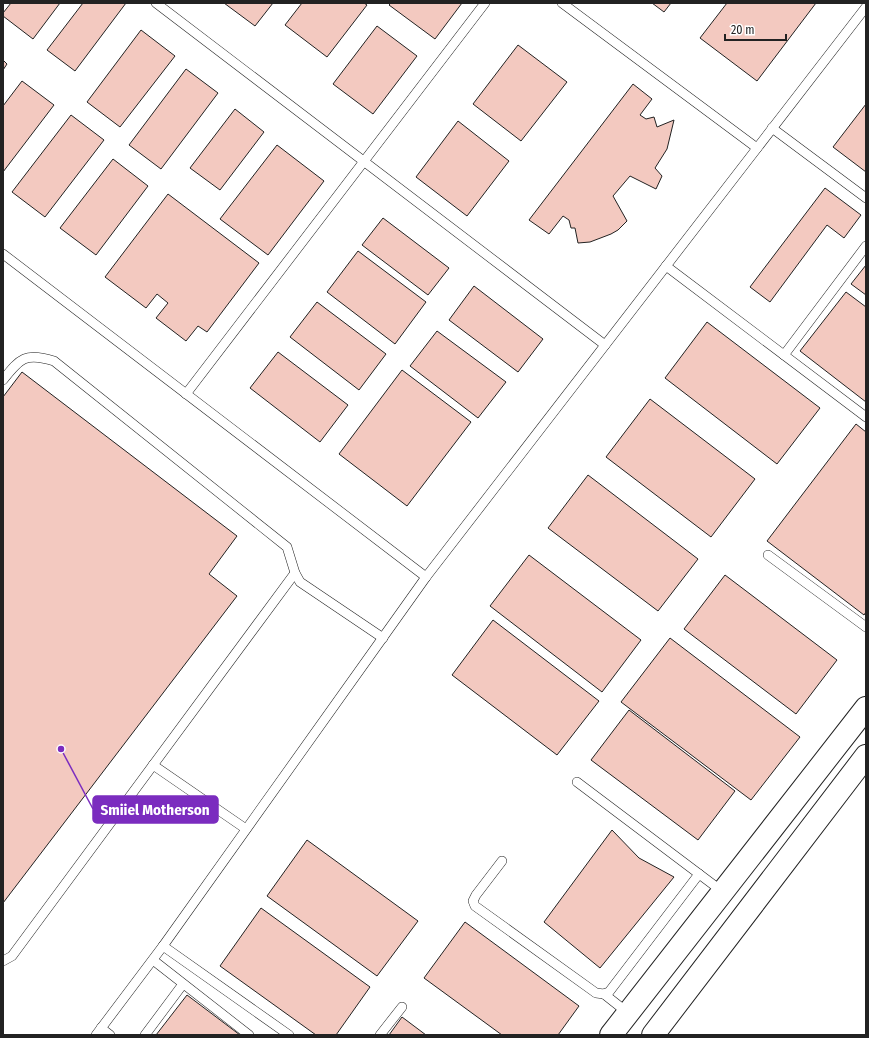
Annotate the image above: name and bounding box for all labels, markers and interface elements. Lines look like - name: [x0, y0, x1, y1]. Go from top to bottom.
- scale bar: [725, 16, 786, 42]
- text: 20 m: [731, 23, 755, 37]
- callout: Smiiel Motherson: [93, 796, 218, 823]
- text: Smiiel Motherson: [100, 801, 210, 819]

